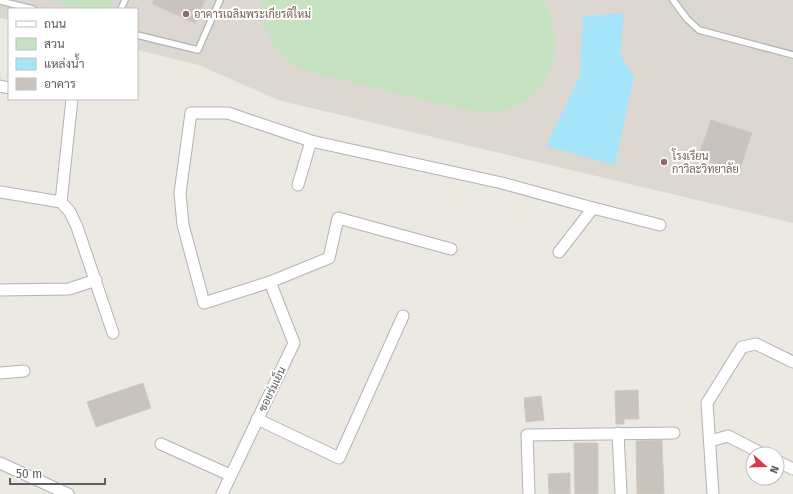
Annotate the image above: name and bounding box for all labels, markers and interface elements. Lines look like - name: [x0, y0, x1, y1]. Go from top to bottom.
- place label: อาคารเฉลิมพระเกียรติใหม่: [194, 6, 311, 21]
- legend: [8, 8, 138, 100]
- marker: อาคารเฉลิมพระเกียรติใหม่: [181, 9, 191, 19]
- text: ถนน: [44, 17, 67, 31]
- text: สวน: [44, 37, 65, 51]
- text: แหล่งน้ำ: [44, 53, 84, 71]
- text: อาคาร: [44, 77, 76, 91]
- place label: โรงเรียน กาวิละวิทยาลัย: [671, 148, 739, 176]
- marker: โรงเรียน กาวิละวิทยาลัย: [659, 157, 669, 167]
- street label: ซอยร่มเย็น: [253, 363, 289, 414]
- north arrow: [745, 446, 785, 486]
- scale bar: [10, 460, 105, 486]
- text: N: [767, 464, 781, 475]
- text: 50 m: [16, 467, 42, 481]

